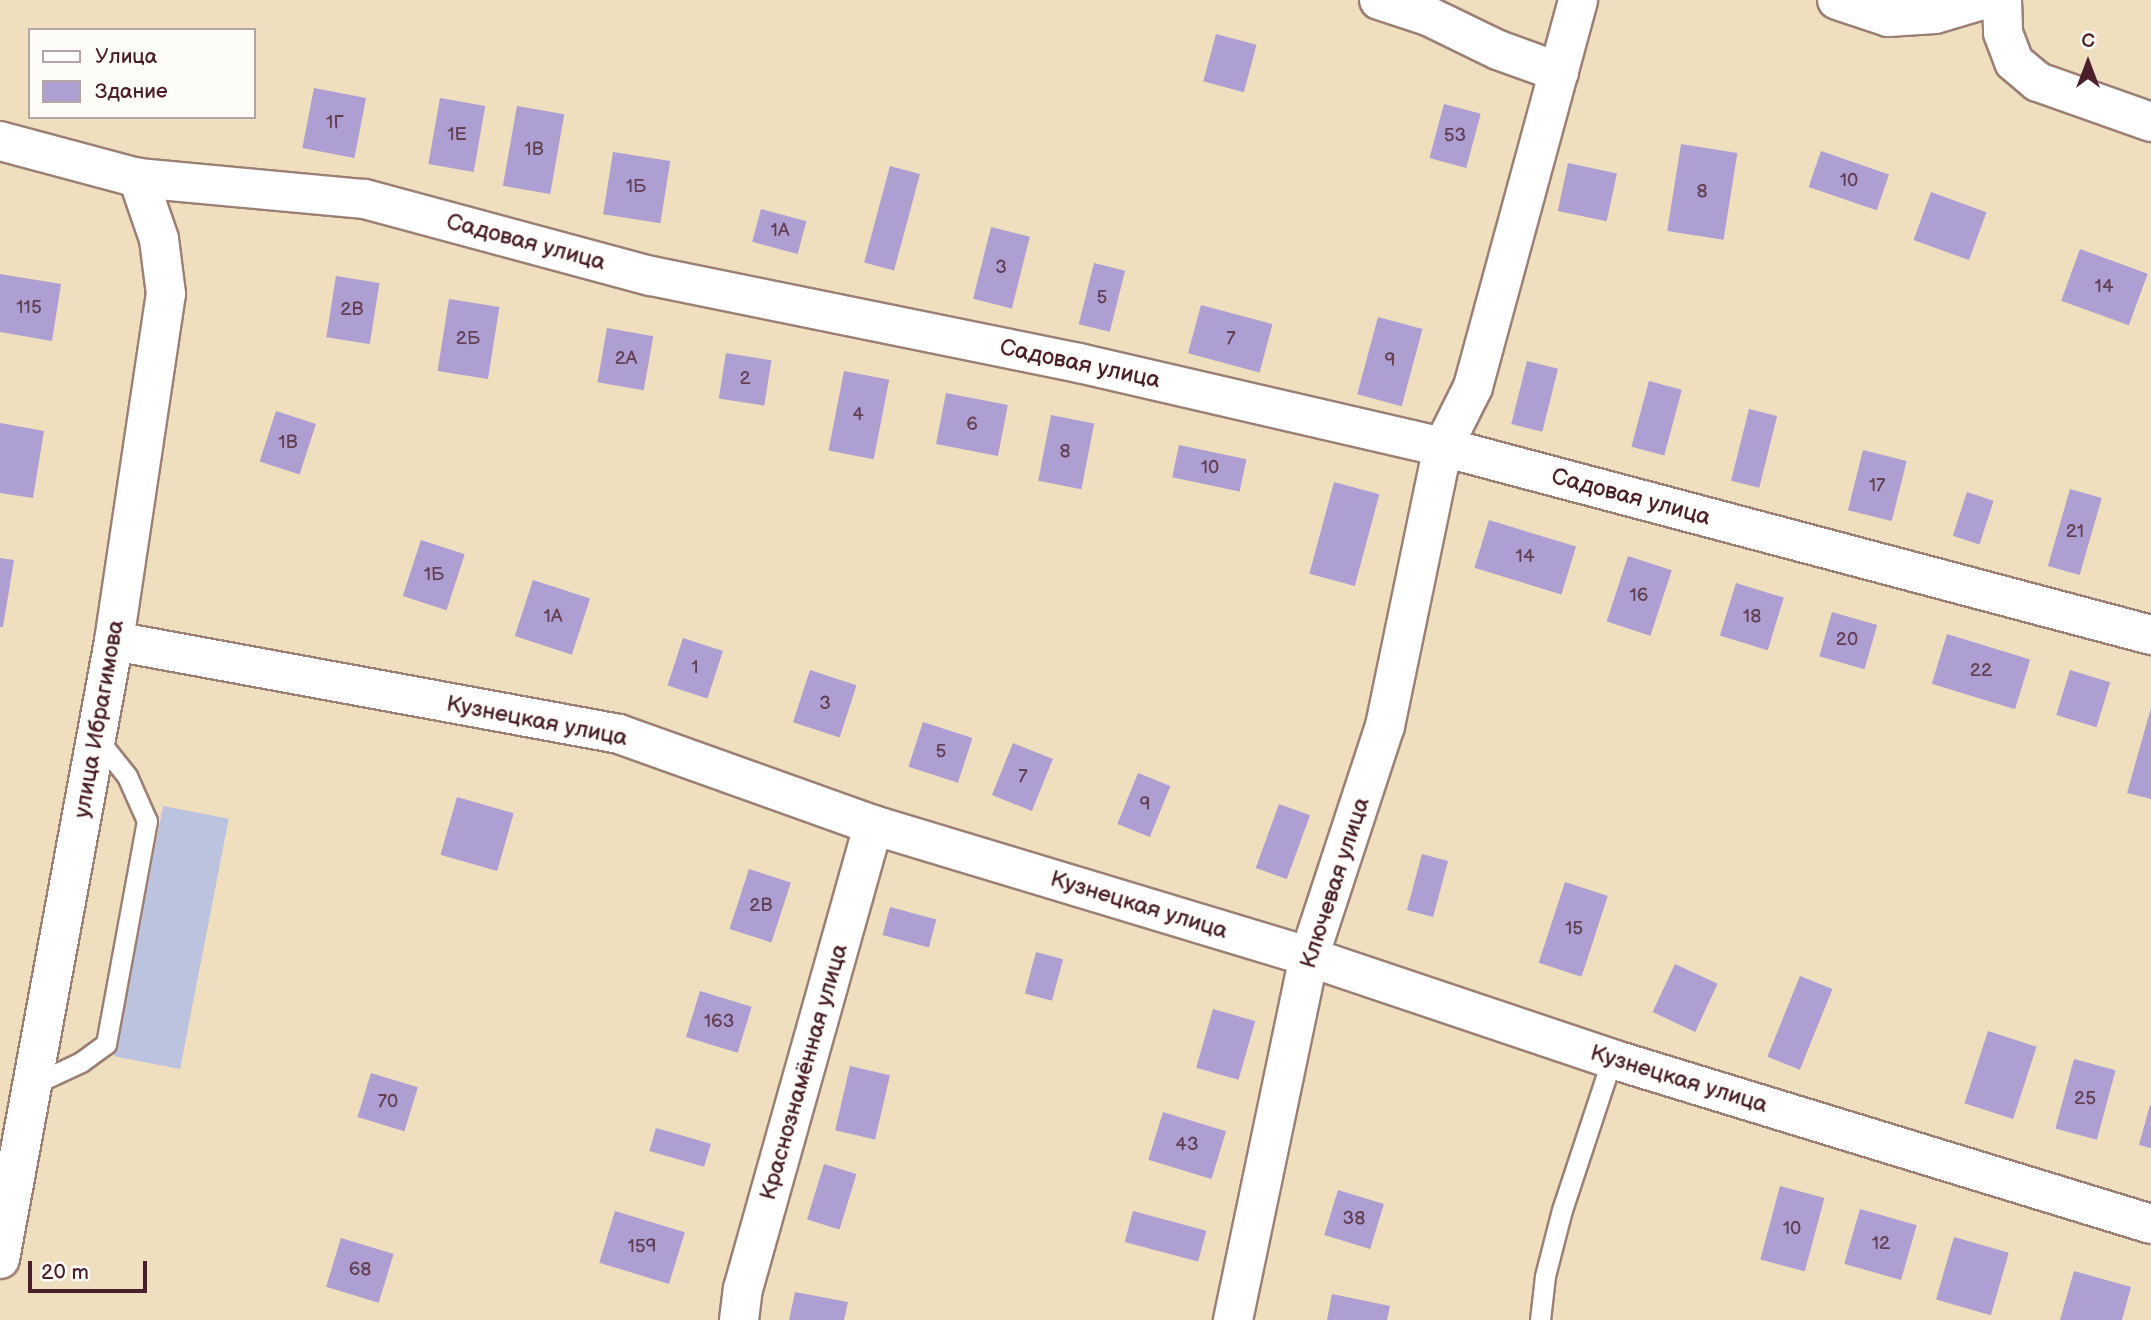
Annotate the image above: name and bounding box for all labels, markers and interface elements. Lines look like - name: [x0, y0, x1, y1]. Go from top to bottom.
- legend: [28, 28, 256, 119]
- north arrow: [2053, 28, 2123, 98]
- text: С: [2081, 30, 2095, 53]
- text: Улица: [95, 44, 157, 69]
- text: Здание: [95, 79, 168, 104]
- house number: 1Г: [326, 112, 344, 134]
- house number: 1Е: [447, 124, 467, 146]
- house number: 53: [1444, 125, 1466, 147]
- house number: 1В: [524, 139, 544, 161]
- house number: 10: [1840, 170, 1858, 192]
- house number: 1Б: [626, 176, 646, 198]
- house number: 8: [1696, 181, 1708, 203]
- street label: Садовая улица: [444, 208, 608, 276]
- house number: 1А: [771, 220, 789, 242]
- house number: 3: [995, 257, 1007, 279]
- house number: 14: [2095, 276, 2113, 298]
- house number: 5: [1097, 287, 1107, 309]
- house number: 115: [16, 297, 42, 319]
- house number: 2В: [340, 299, 364, 321]
- house number: 2Б: [456, 328, 480, 350]
- house number: 7: [1226, 328, 1236, 350]
- street label: Садовая улица: [997, 334, 1163, 394]
- house number: 2А: [615, 348, 637, 370]
- house number: 9: [1385, 350, 1395, 372]
- house number: 2: [739, 368, 751, 390]
- house number: 4: [852, 404, 864, 426]
- house number: 6: [966, 414, 978, 436]
- house number: 1В: [278, 432, 298, 454]
- house number: 8: [1059, 441, 1071, 463]
- house number: 10: [1201, 457, 1219, 479]
- street label: Садовая улица: [1549, 463, 1713, 531]
- house number: 17: [1869, 475, 1885, 497]
- house number: 21: [2066, 521, 2084, 543]
- house number: 14: [1516, 546, 1534, 568]
- house number: 1Б: [424, 564, 444, 586]
- house number: 16: [1630, 585, 1648, 607]
- house number: 1А: [544, 606, 562, 628]
- house number: 18: [1743, 606, 1761, 628]
- street label: улица Ибрагимова: [68, 618, 130, 820]
- house number: 20: [1836, 629, 1858, 651]
- house number: 1: [691, 657, 699, 679]
- house number: 22: [1970, 660, 1992, 682]
- street label: Кузнецкая улица: [444, 690, 630, 752]
- house number: 3: [819, 693, 831, 715]
- house number: 5: [936, 741, 946, 763]
- house number: 7: [1018, 766, 1028, 788]
- house number: 9: [1140, 794, 1150, 816]
- street label: Ключевая улица: [1294, 794, 1376, 972]
- street label: Кузнецкая улица: [1047, 865, 1231, 945]
- house number: 2В: [749, 895, 773, 917]
- house number: 15: [1565, 918, 1583, 940]
- street label: Краснознамённая улица: [754, 941, 854, 1203]
- house number: 163: [704, 1011, 734, 1033]
- street label: Кузнецкая улица: [1587, 1039, 1771, 1119]
- house number: 25: [2074, 1088, 2096, 1110]
- house number: 70: [378, 1091, 398, 1113]
- house number: 43: [1175, 1134, 1199, 1156]
- house number: 38: [1343, 1208, 1365, 1230]
- house number: 10: [1783, 1218, 1801, 1240]
- house number: 12: [1872, 1233, 1890, 1255]
- house number: 159: [627, 1236, 657, 1258]
- scale bar: [32, 1246, 150, 1290]
- house number: 68: [349, 1259, 371, 1281]
- text: 20 m: [41, 1260, 89, 1285]

